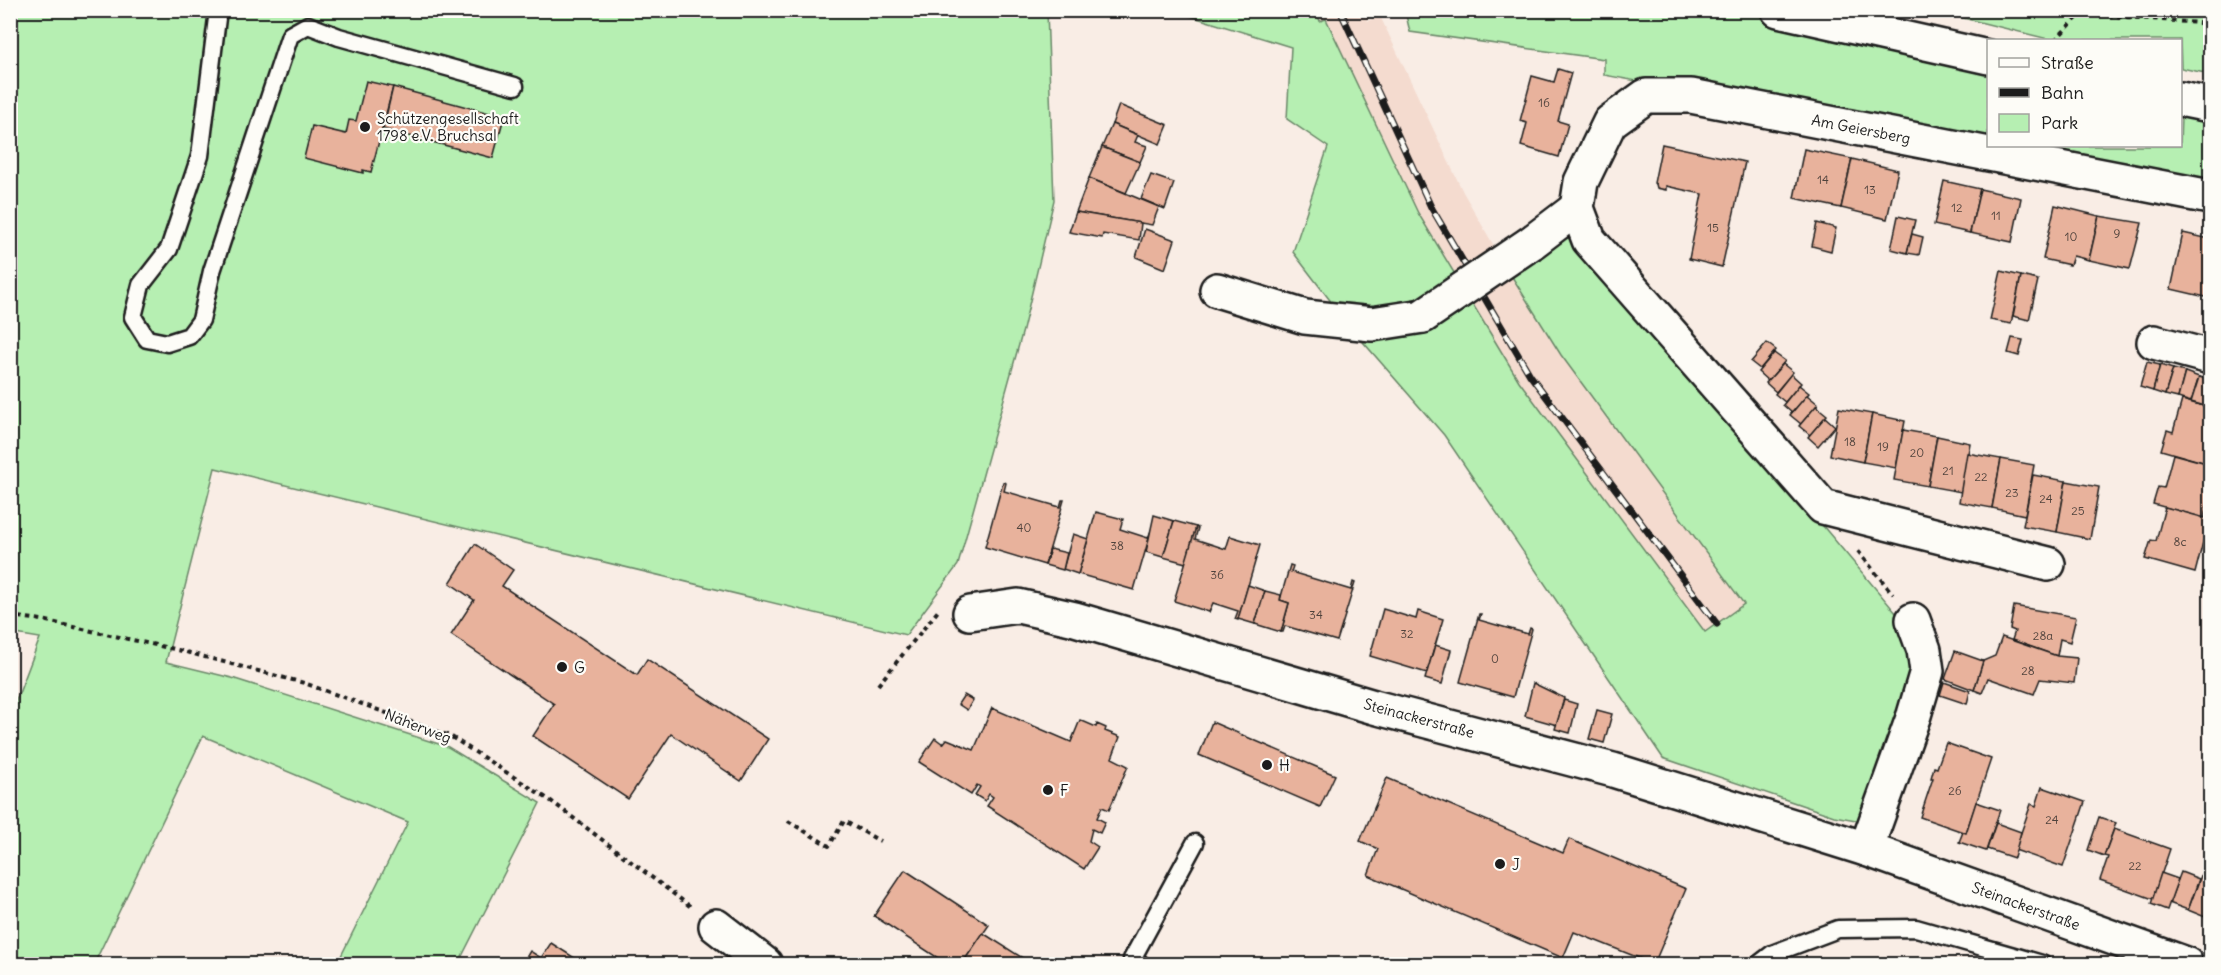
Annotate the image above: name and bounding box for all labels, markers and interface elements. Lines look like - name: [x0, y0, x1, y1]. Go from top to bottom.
- legend: [1987, 39, 2182, 147]
- text: Straße: [2041, 51, 2094, 74]
- text: Bahn: [2041, 81, 2084, 104]
- house number: 16: [1538, 95, 1550, 110]
- place label: Schützengesellschaft 1798 e.V. Bruchsal: [377, 109, 519, 145]
- street label: Am Geiersberg: [1810, 110, 1912, 148]
- text: Park: [2041, 111, 2078, 134]
- marker: Schützengesellschaft 1798 e.V. Bruchsal: [358, 120, 372, 134]
- house number: 14: [1817, 172, 1829, 187]
- house number: 13: [1864, 182, 1876, 197]
- house number: 12: [1951, 200, 1963, 215]
- house number: 11: [1991, 208, 2001, 223]
- house number: 15: [1707, 220, 1719, 235]
- house number: 9: [2114, 226, 2121, 241]
- house number: 10: [2065, 229, 2077, 244]
- house number: 18: [1844, 434, 1856, 449]
- house number: 19: [1877, 439, 1889, 454]
- house number: 20: [1910, 445, 1924, 460]
- house number: 21: [1942, 463, 1954, 478]
- house number: 22: [1974, 469, 1988, 484]
- house number: 23: [2005, 485, 2019, 500]
- house number: 24: [2039, 491, 2053, 506]
- house number: 25: [2071, 503, 2085, 518]
- house number: 40: [1017, 520, 1032, 535]
- house number: 8c: [2173, 534, 2187, 549]
- house number: 38: [1110, 538, 1124, 553]
- house number: 36: [1210, 567, 1224, 582]
- house number: 34: [1309, 607, 1323, 622]
- house number: 32: [1400, 626, 1414, 641]
- house number: 28a: [2033, 628, 2053, 643]
- house number: 0: [1491, 651, 1499, 666]
- place label: G: [574, 658, 585, 677]
- marker: G: [555, 660, 569, 674]
- house number: 28: [2021, 663, 2035, 678]
- street label: Steinackerstraße: [1362, 694, 1476, 742]
- street label: Näherweg: [382, 705, 454, 747]
- place label: H: [1279, 756, 1290, 775]
- marker: H: [1260, 758, 1274, 772]
- place label: F: [1060, 781, 1069, 800]
- marker: F: [1041, 783, 1055, 797]
- house number: 26: [1948, 783, 1962, 798]
- house number: 24: [2045, 812, 2059, 827]
- place label: J: [1512, 855, 1520, 874]
- marker: J: [1493, 857, 1507, 871]
- house number: 22: [2128, 858, 2142, 873]
- street label: Steinackerstraße: [1969, 878, 2083, 934]

